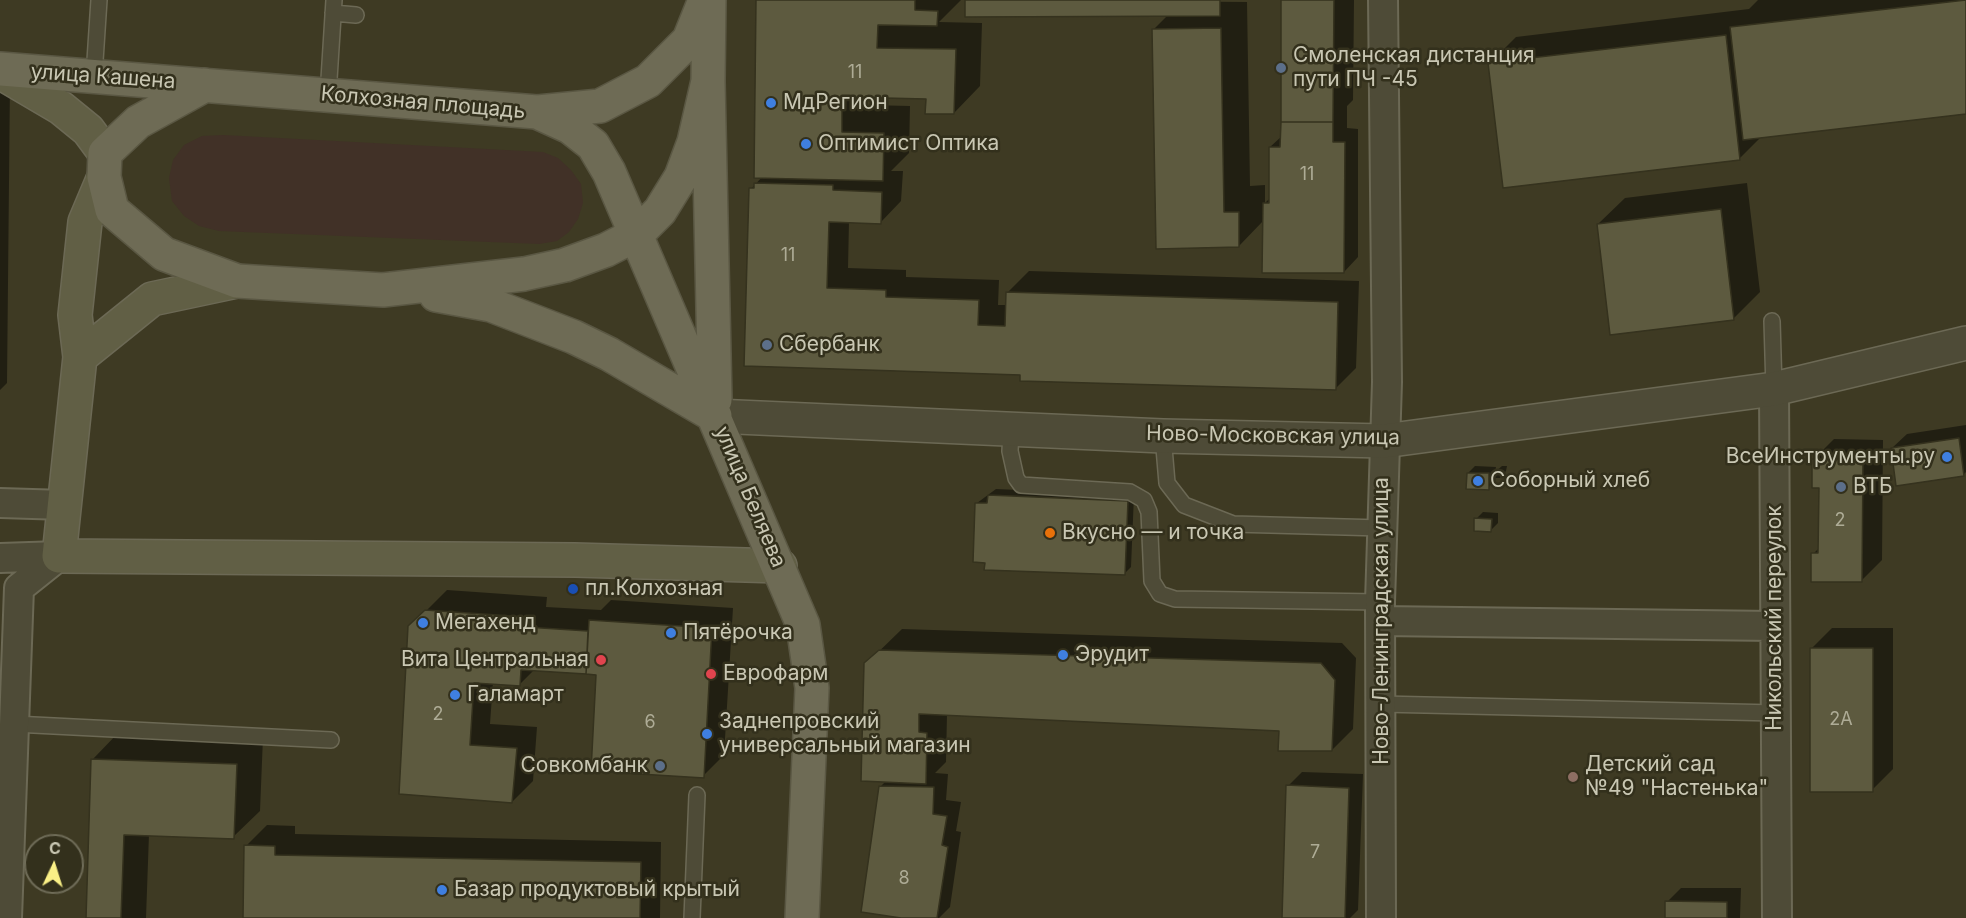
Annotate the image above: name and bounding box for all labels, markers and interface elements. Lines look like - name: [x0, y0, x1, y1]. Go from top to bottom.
- place label: Смоленская дистанция пути ПЧ -45: [1293, 43, 1535, 93]
- street label: улица Кашена: [30, 59, 176, 95]
- marker: Смоленская дистанция пути ПЧ -45: [1274, 61, 1288, 75]
- house number: 11: [848, 62, 862, 84]
- street label: Колхозная площадь: [320, 82, 526, 124]
- place label: МдРегион: [783, 90, 888, 116]
- marker: МдРегион: [764, 96, 778, 110]
- place label: Оптимист Оптика: [818, 131, 999, 157]
- marker: Оптимист Оптика: [799, 137, 813, 151]
- house number: 11: [1300, 164, 1314, 186]
- house number: 11: [781, 245, 795, 267]
- place label: Сбербанк: [779, 332, 880, 358]
- marker: Сбербанк: [760, 338, 774, 352]
- street label: Ново-Московская улица: [1146, 421, 1400, 451]
- street label: улица Беляева: [709, 423, 791, 571]
- place label: ВсеИнструменты.ру: [1726, 444, 1935, 470]
- marker: ВсеИнструменты.ру: [1940, 450, 1954, 464]
- place label: Соборный хлеб: [1490, 468, 1650, 494]
- marker: Соборный хлеб: [1471, 474, 1485, 488]
- place label: ВТБ: [1853, 474, 1893, 500]
- street label: Ново-Ленинградская улица: [1369, 477, 1395, 765]
- marker: ВТБ: [1834, 480, 1848, 494]
- street label: Никольский переулок: [1762, 505, 1788, 731]
- house number: 2: [1835, 510, 1845, 532]
- place label: Вкусно — и точка: [1062, 520, 1244, 546]
- marker: Вкусно — и точка: [1043, 526, 1057, 540]
- place label: пл.Колхозная: [585, 576, 723, 602]
- marker: пл.Колхозная: [566, 582, 580, 596]
- place label: Мегахенд: [435, 610, 536, 636]
- marker: Мегахенд: [416, 616, 430, 630]
- place label: Пятёрочка: [683, 620, 793, 646]
- marker: Пятёрочка: [664, 626, 678, 640]
- place label: Эрудит: [1075, 642, 1149, 668]
- place label: Вита Центральная: [401, 647, 589, 673]
- marker: Эрудит: [1056, 648, 1070, 662]
- marker: Вита Центральная: [594, 653, 608, 667]
- place label: Еврофарм: [723, 661, 828, 687]
- marker: Еврофарм: [704, 667, 718, 681]
- place label: Галамарт: [467, 682, 564, 708]
- marker: Галамарт: [448, 688, 462, 702]
- house number: 2: [433, 704, 443, 726]
- place label: Заднепровский универсальный магазин: [719, 709, 971, 759]
- house number: 2А: [1829, 709, 1853, 731]
- house number: 6: [644, 712, 656, 734]
- marker: Заднепровский универсальный магазин: [700, 727, 714, 741]
- place label: Детский сад №49 "Настенька": [1585, 752, 1768, 802]
- place label: Совкомбанк: [521, 753, 648, 779]
- marker: Совкомбанк: [653, 759, 667, 773]
- marker: Детский сад №49 "Настенька": [1566, 770, 1580, 784]
- north arrow: [24, 834, 84, 894]
- text: С: [49, 838, 62, 858]
- house number: 7: [1310, 842, 1320, 864]
- house number: 8: [898, 868, 910, 890]
- place label: Базар продуктовый крытый: [454, 877, 740, 903]
- marker: Базар продуктовый крытый: [435, 883, 449, 897]

